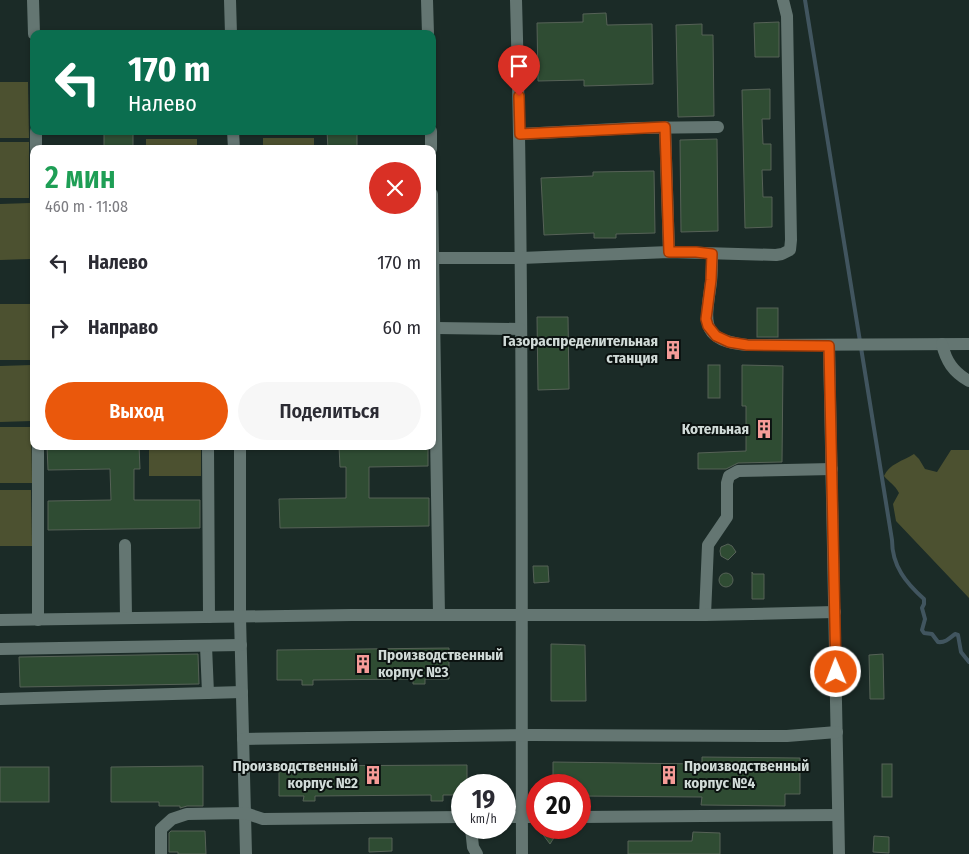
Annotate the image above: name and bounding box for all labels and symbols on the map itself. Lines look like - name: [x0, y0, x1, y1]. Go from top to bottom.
- pin: [498, 45, 540, 96]
- place label: Газораспределительная станция: [503, 332, 658, 367]
- building icon: Газораспределительная станция: [662, 339, 684, 361]
- building icon: Котельная: [753, 418, 775, 440]
- place label: Котельная: [682, 420, 749, 438]
- position arrow: [809, 645, 861, 697]
- place label: Производственный корпус №3: [378, 646, 503, 681]
- building icon: Производственный корпус №3: [352, 653, 374, 675]
- place label: Производственный корпус №2: [233, 757, 358, 792]
- place label: Производственный корпус №4: [684, 757, 809, 792]
- building icon: Производственный корпус №2: [362, 764, 384, 786]
- building icon: Производственный корпус №4: [658, 764, 680, 786]
- speed limit sign: 20: [526, 774, 591, 839]

